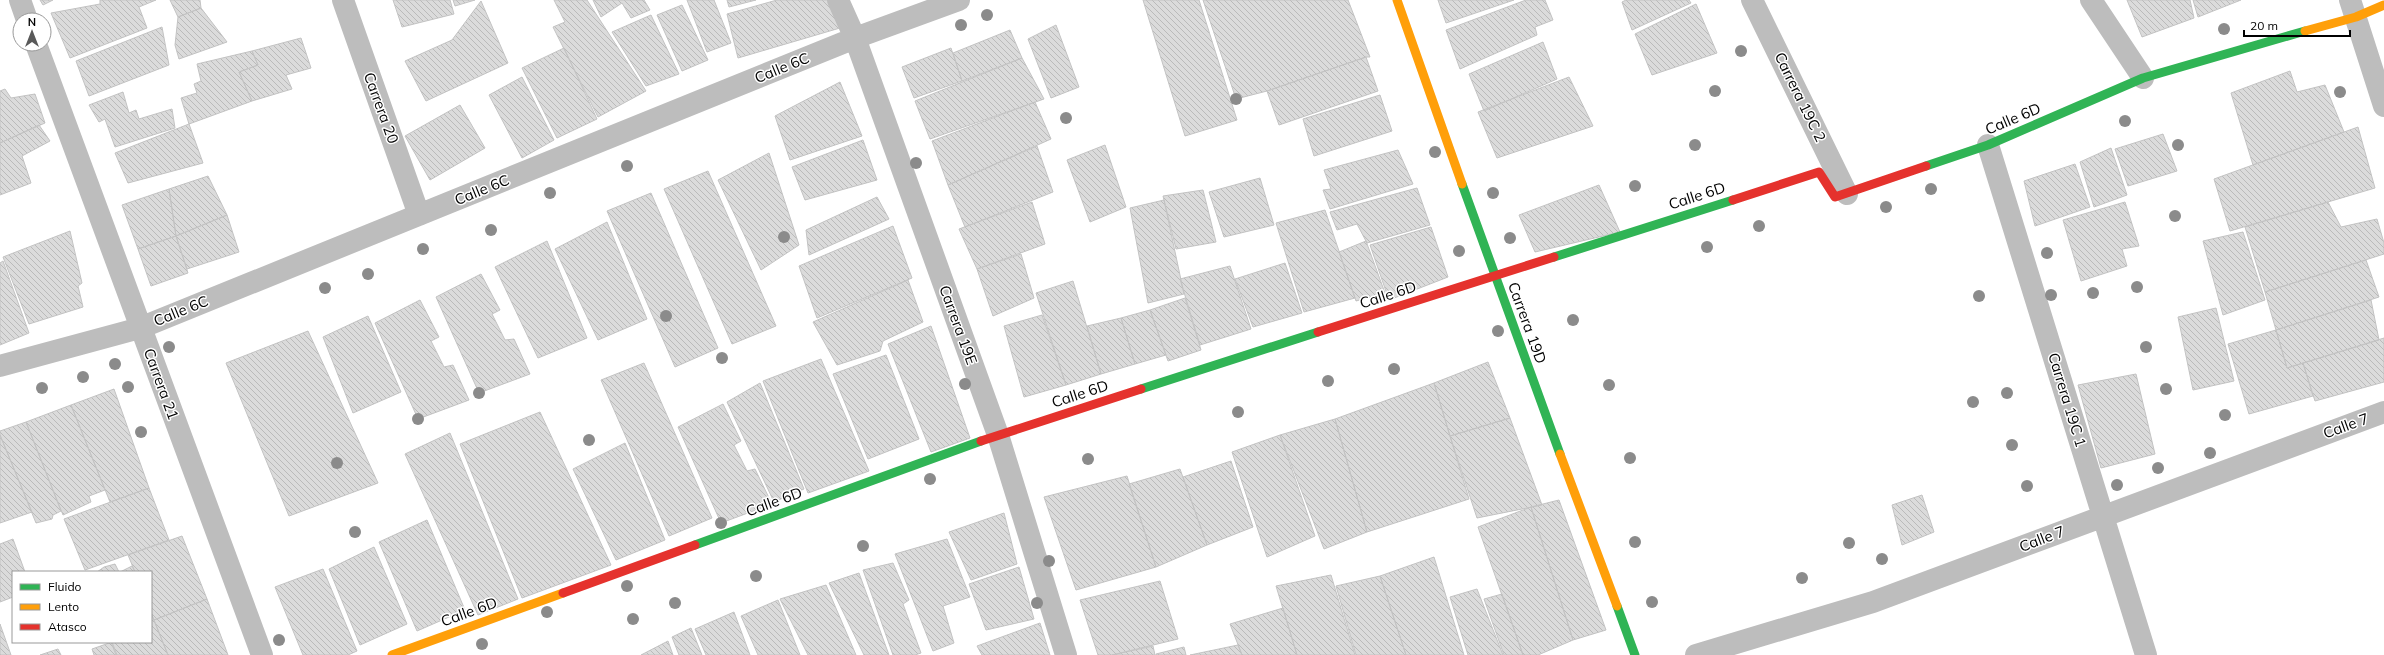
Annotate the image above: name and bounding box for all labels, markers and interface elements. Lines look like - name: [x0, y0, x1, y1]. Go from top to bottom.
- north arrow: [12, 12, 52, 52]
- scale bar: [2244, 12, 2350, 38]
- text: N: [28, 15, 36, 29]
- text: 20 m: [2250, 18, 2278, 33]
- street label: Calle 6C: [752, 48, 812, 87]
- street label: Carrera 19C 2: [1771, 49, 1830, 145]
- street label: Carrera 20: [360, 70, 403, 146]
- street label: Calle 6D: [1982, 98, 2043, 139]
- street label: Calle 6C: [452, 170, 512, 209]
- street label: Calle 6D: [1666, 177, 1728, 214]
- street label: Calle 6D: [1357, 276, 1419, 313]
- street label: Carrera 19D: [1504, 279, 1551, 366]
- street label: Carrera 19E: [935, 283, 982, 367]
- street label: Calle 6C: [151, 291, 211, 330]
- street label: Carrera 21: [140, 346, 183, 422]
- street label: Carrera 19C 1: [2044, 350, 2091, 449]
- street label: Calle 6D: [1049, 375, 1111, 412]
- street label: Calle 7: [2320, 409, 2371, 443]
- street label: Calle 6D: [743, 483, 805, 520]
- street label: Calle 7: [2016, 521, 2067, 556]
- legend: [12, 571, 152, 643]
- text: Fluido: [48, 579, 82, 594]
- street label: Calle 6D: [438, 593, 500, 630]
- text: Lento: [48, 599, 79, 614]
- text: Atasco: [48, 619, 87, 634]

